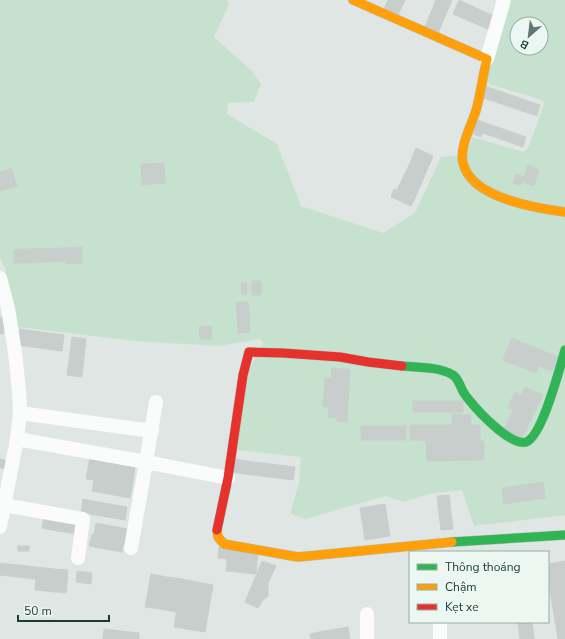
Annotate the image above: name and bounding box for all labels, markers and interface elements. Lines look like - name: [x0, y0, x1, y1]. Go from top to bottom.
- north arrow: [509, 16, 549, 56]
- text: B: [518, 36, 531, 53]
- legend: [409, 551, 549, 623]
- text: Thông thoáng: [445, 559, 521, 575]
- text: Chậm: [445, 579, 477, 595]
- scale bar: [18, 597, 109, 623]
- text: Kẹt xe: [445, 599, 479, 615]
- text: 50 m: [24, 603, 52, 619]

